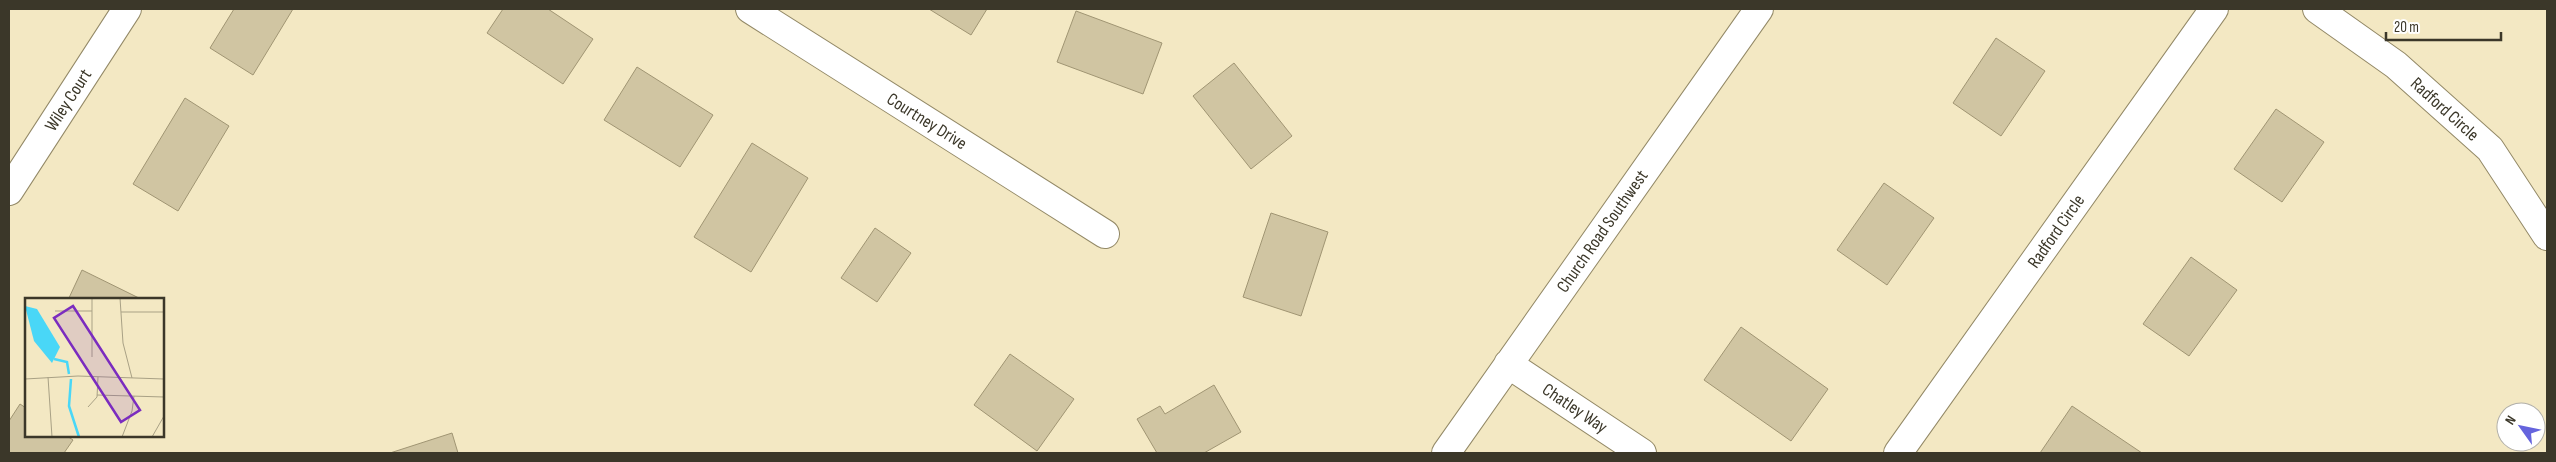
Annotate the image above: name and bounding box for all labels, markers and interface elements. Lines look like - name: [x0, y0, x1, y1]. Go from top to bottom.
- scale bar: [2386, 10, 2501, 42]
- text: 20 m: [2394, 18, 2419, 37]
- street label: Wiley Court: [41, 65, 96, 135]
- street label: Radford Circle: [2406, 73, 2483, 146]
- street label: Courtney Drive: [883, 89, 971, 154]
- street label: Church Road Southwest: [1552, 166, 1653, 297]
- street label: Radford Circle: [2023, 191, 2089, 272]
- inset map: [25, 298, 164, 437]
- street label: Chatley Way: [1538, 379, 1611, 438]
- north arrow: [2496, 402, 2546, 452]
- text: N: [2501, 412, 2520, 428]

